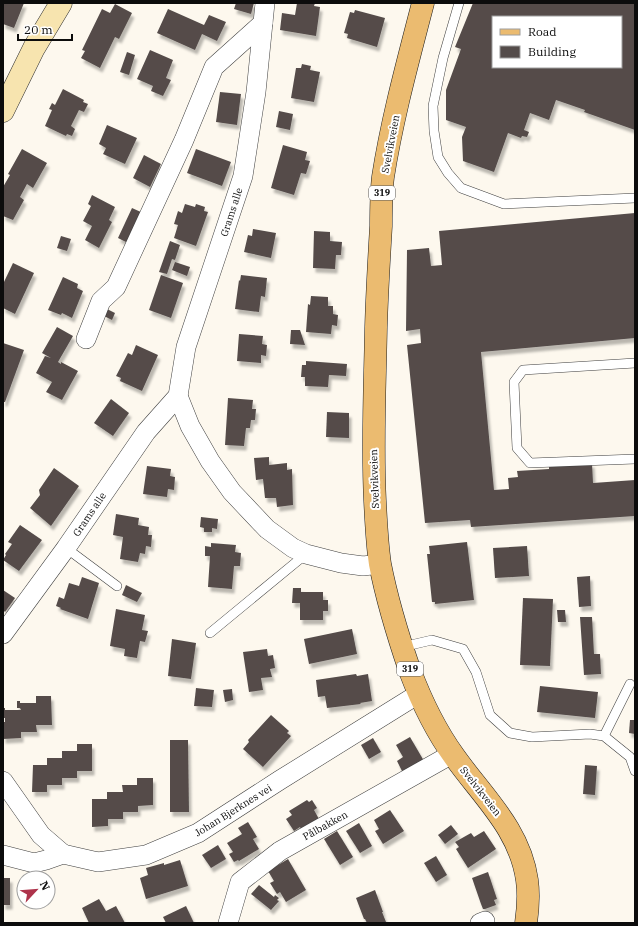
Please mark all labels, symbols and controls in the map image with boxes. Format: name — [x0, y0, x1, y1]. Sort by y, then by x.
scale bar — [18, 16, 72, 42]
legend — [492, 16, 622, 68]
text: 20 m — [24, 22, 53, 37]
text: Road — [528, 24, 557, 39]
text: Building — [528, 44, 576, 59]
street label: Svelvikveien — [378, 113, 403, 174]
street label: Grams alle — [217, 186, 245, 238]
road number: 319 — [369, 186, 395, 200]
street label: Svelvikveien — [367, 449, 382, 509]
street label: Grams alle — [70, 490, 109, 539]
road number: 319 — [397, 662, 423, 676]
street label: Svelvikveien — [457, 764, 504, 819]
street label: Johan Bjerknes vei — [192, 781, 274, 839]
street label: Pålbakken — [300, 807, 351, 843]
north arrow — [16, 870, 56, 910]
text: N — [37, 879, 53, 893]

